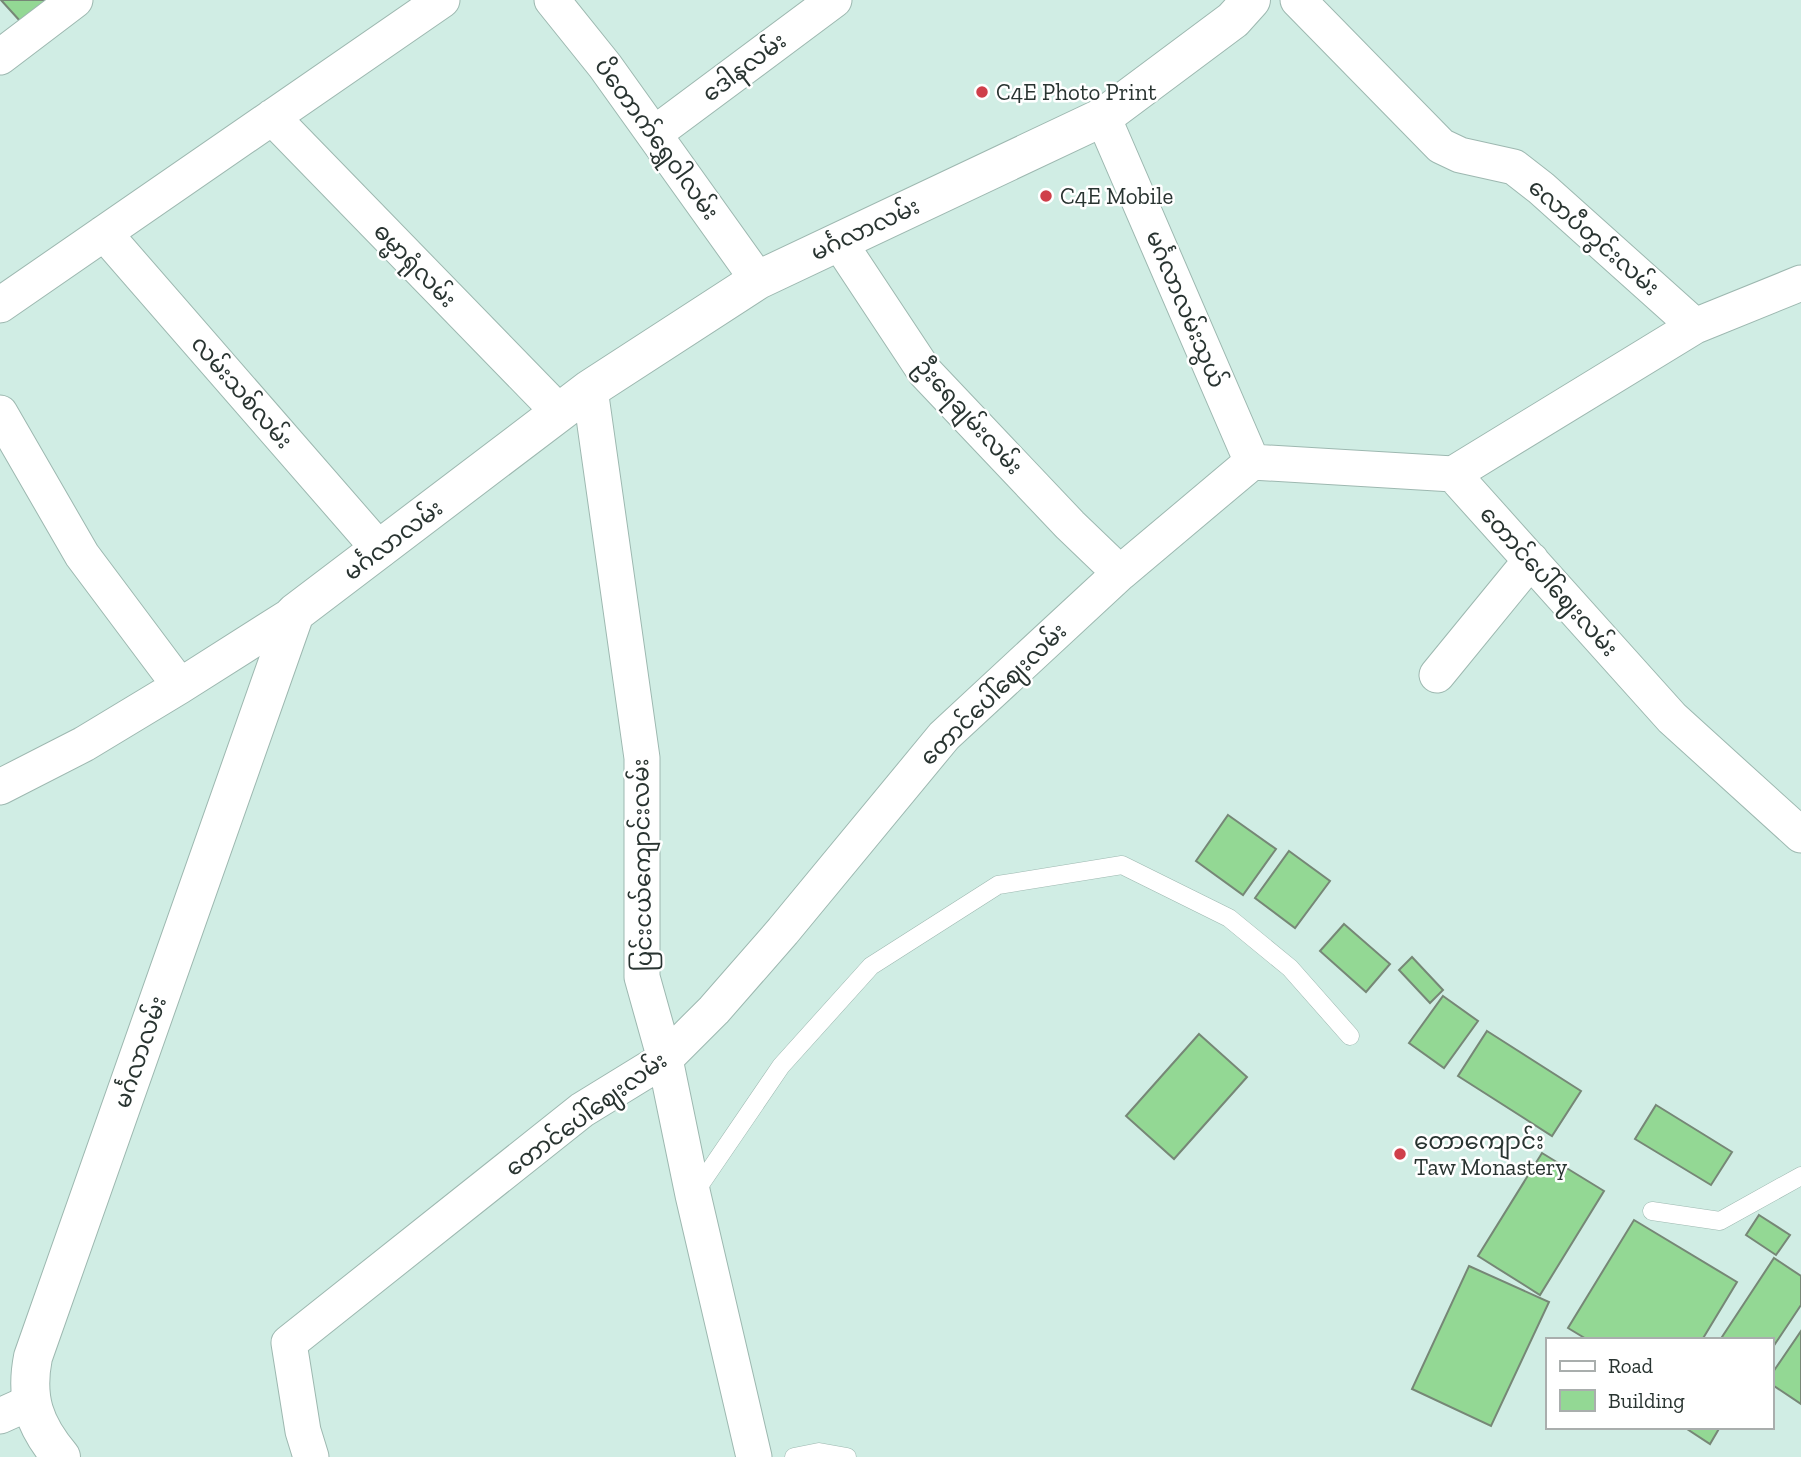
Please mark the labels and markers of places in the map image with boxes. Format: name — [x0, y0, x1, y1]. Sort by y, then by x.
place label: C4E Photo Print — [996, 78, 1157, 106]
marker: C4E Photo Print — [974, 84, 990, 100]
place label: C4E Mobile — [1060, 182, 1173, 210]
marker: C4E Mobile — [1038, 188, 1054, 204]
place label: တောကျောင်း Taw Monastery — [1414, 1125, 1567, 1181]
marker: တောကျောင်း Taw Monastery — [1392, 1146, 1408, 1162]

